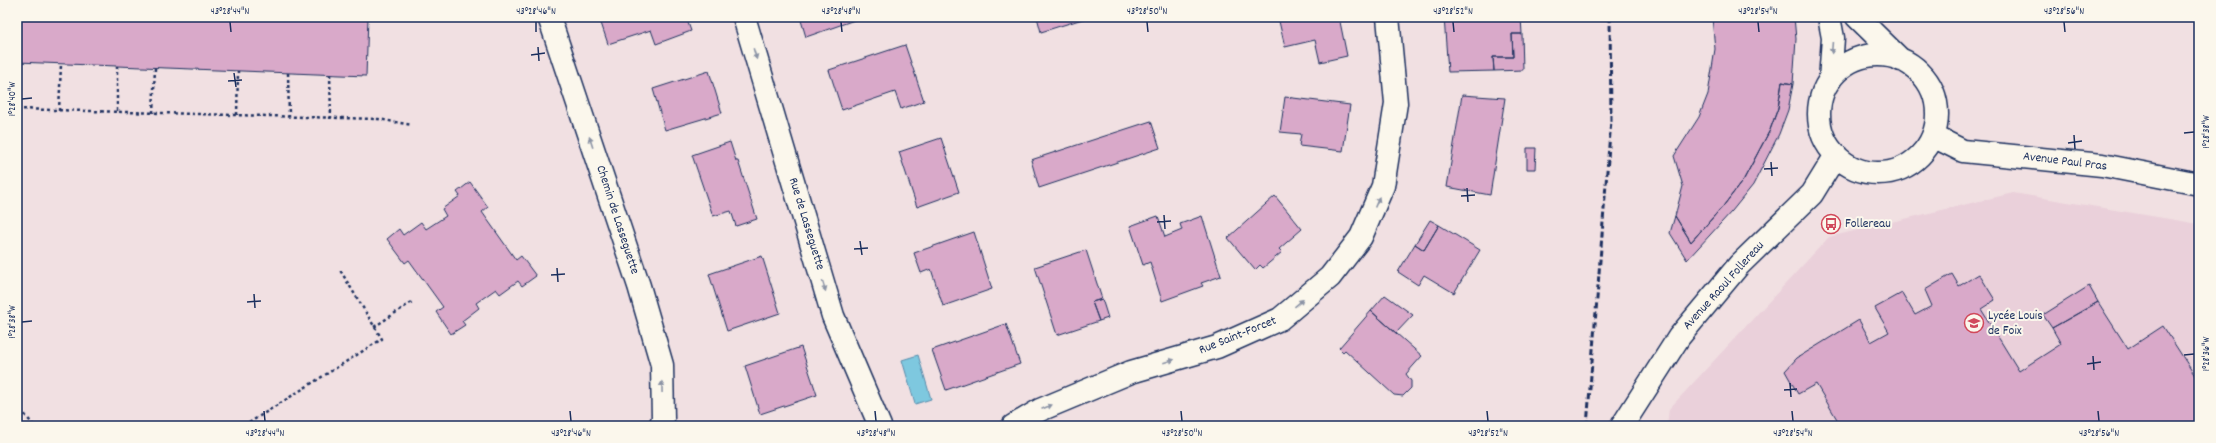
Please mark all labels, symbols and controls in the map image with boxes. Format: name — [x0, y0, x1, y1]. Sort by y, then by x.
text: 43°28'44"N — [211, 5, 250, 19]
text: 43°28'46"N — [516, 5, 556, 19]
text: 43°28'48"N — [822, 5, 860, 19]
text: 43°28'50"N — [1127, 5, 1167, 19]
text: 43°28'52"N — [1433, 5, 1473, 19]
text: 43°28'54"N — [1738, 5, 1778, 19]
text: 43°28'56"N — [2044, 5, 2084, 19]
one-way arrow — [1829, 42, 1836, 54]
one-way arrow — [752, 49, 758, 61]
text: 1°28'40"W — [6, 81, 20, 116]
text: 1°28'38"W — [2200, 115, 2214, 149]
one-way arrow — [588, 136, 594, 148]
street label: Avenue Paul Pras — [2022, 147, 2108, 177]
street label: Chemin de Lasseguette — [590, 163, 644, 277]
street label: Rue de Lasseguette — [783, 175, 829, 273]
one-way arrow — [1374, 195, 1380, 207]
bus stop icon: Follereau — [1820, 213, 1842, 235]
place label: Follereau — [1845, 215, 1891, 234]
street label: Avenue Raoul Follereau — [1679, 237, 1769, 335]
one-way arrow — [821, 281, 827, 293]
one-way arrow — [1294, 299, 1304, 308]
text: 1°28'38"W — [6, 305, 20, 339]
place label: Lycée Louis de Foix — [1988, 307, 2043, 341]
street label: Rue Saint-Forcet — [1196, 312, 1280, 360]
school or university icon: Lycée Louis de Foix — [1963, 312, 1985, 334]
text: 1°28'36"W — [2200, 337, 2214, 371]
one-way arrow — [1163, 358, 1175, 364]
one-way arrow — [659, 380, 665, 393]
one-way arrow — [1042, 404, 1054, 410]
text: 43°28'44"N — [246, 427, 285, 441]
text: 43°28'46"N — [551, 427, 591, 441]
text: 43°28'48"N — [857, 427, 895, 441]
text: 43°28'50"N — [1162, 427, 1202, 441]
text: 43°28'52"N — [1468, 427, 1508, 441]
text: 43°28'54"N — [1773, 427, 1813, 441]
text: 43°28'56"N — [2079, 427, 2119, 441]

